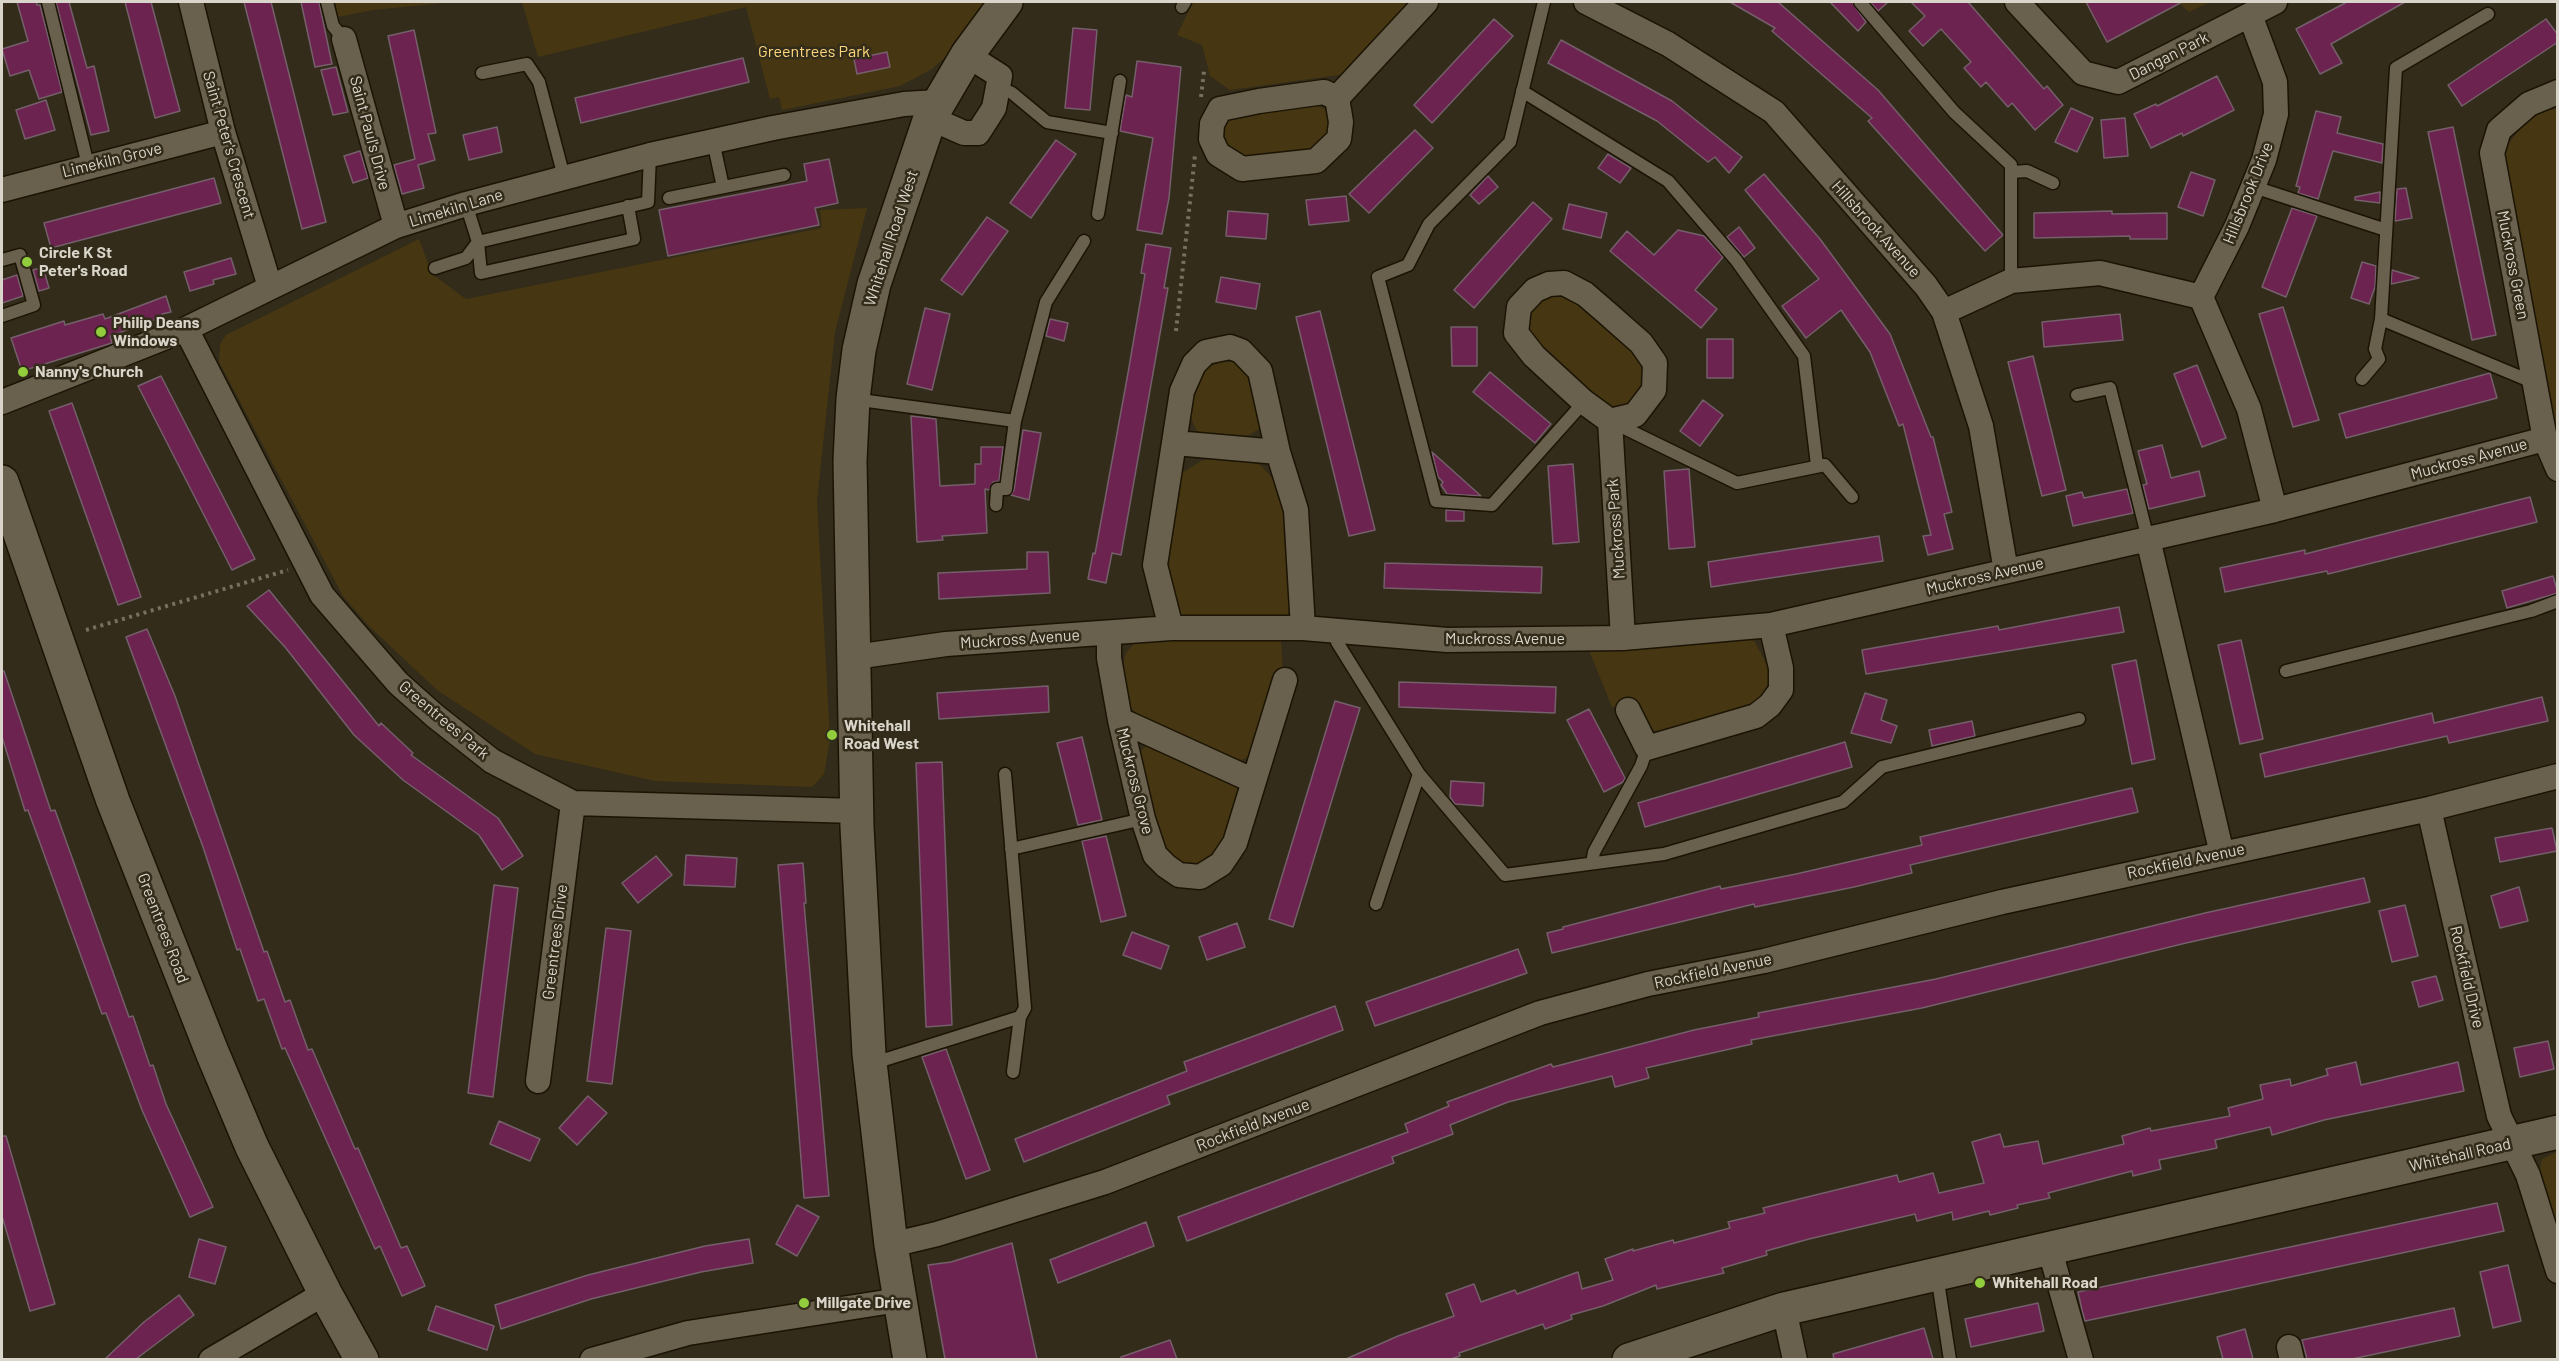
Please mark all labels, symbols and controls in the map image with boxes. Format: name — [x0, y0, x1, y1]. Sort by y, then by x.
street label: Dangan Park — [2126, 28, 2212, 84]
park label: Greentrees Park — [758, 42, 870, 62]
street label: Saint Peter's Crescent — [199, 69, 259, 221]
street label: Saint Paul's Drive — [346, 74, 394, 192]
street label: Limekiln Grove — [60, 138, 164, 182]
street label: Hillsbrook Drive — [2219, 139, 2277, 247]
street label: Whitehall Road West — [860, 168, 922, 308]
street label: Hillsbrook Avenue — [1828, 177, 1924, 281]
street label: Limekiln Lane — [407, 185, 505, 231]
street label: Muckross Green — [2493, 209, 2533, 321]
place label: Circle K St Peter's Road — [39, 243, 127, 281]
marker: Circle K St Peter's Road — [20, 255, 34, 269]
place label: Philip Deans Windows — [113, 313, 199, 351]
marker: Philip Deans Windows — [94, 325, 108, 339]
place label: Nanny's Church — [35, 362, 143, 382]
marker: Nanny's Church — [16, 365, 30, 379]
street label: Muckross Avenue — [2409, 434, 2529, 484]
street label: Muckross Park — [1603, 478, 1629, 580]
street label: Muckross Avenue — [1924, 553, 2046, 599]
street label: Muckross Avenue — [959, 625, 1081, 653]
street label: Muckross Avenue — [1445, 629, 1565, 649]
street label: Greentrees Park — [395, 677, 493, 763]
place label: Whitehall Road West — [844, 716, 919, 754]
street label: Muckross Grove — [1113, 726, 1157, 836]
marker: Whitehall Road West — [825, 728, 839, 742]
street label: Rockfield Avenue — [2126, 839, 2246, 883]
street label: Greentrees Road — [133, 870, 193, 986]
street label: Greentrees Drive — [538, 883, 572, 1001]
street label: Rockfield Drive — [2446, 924, 2488, 1030]
street label: Rockfield Avenue — [1653, 949, 1773, 993]
street label: Rockfield Avenue — [1194, 1095, 1312, 1155]
street label: Whitehall Road — [2407, 1134, 2513, 1176]
place label: Whitehall Road — [1992, 1273, 2098, 1293]
marker: Whitehall Road — [1973, 1276, 1987, 1290]
place label: Millgate Drive — [816, 1293, 911, 1313]
marker: Millgate Drive — [797, 1296, 811, 1310]

